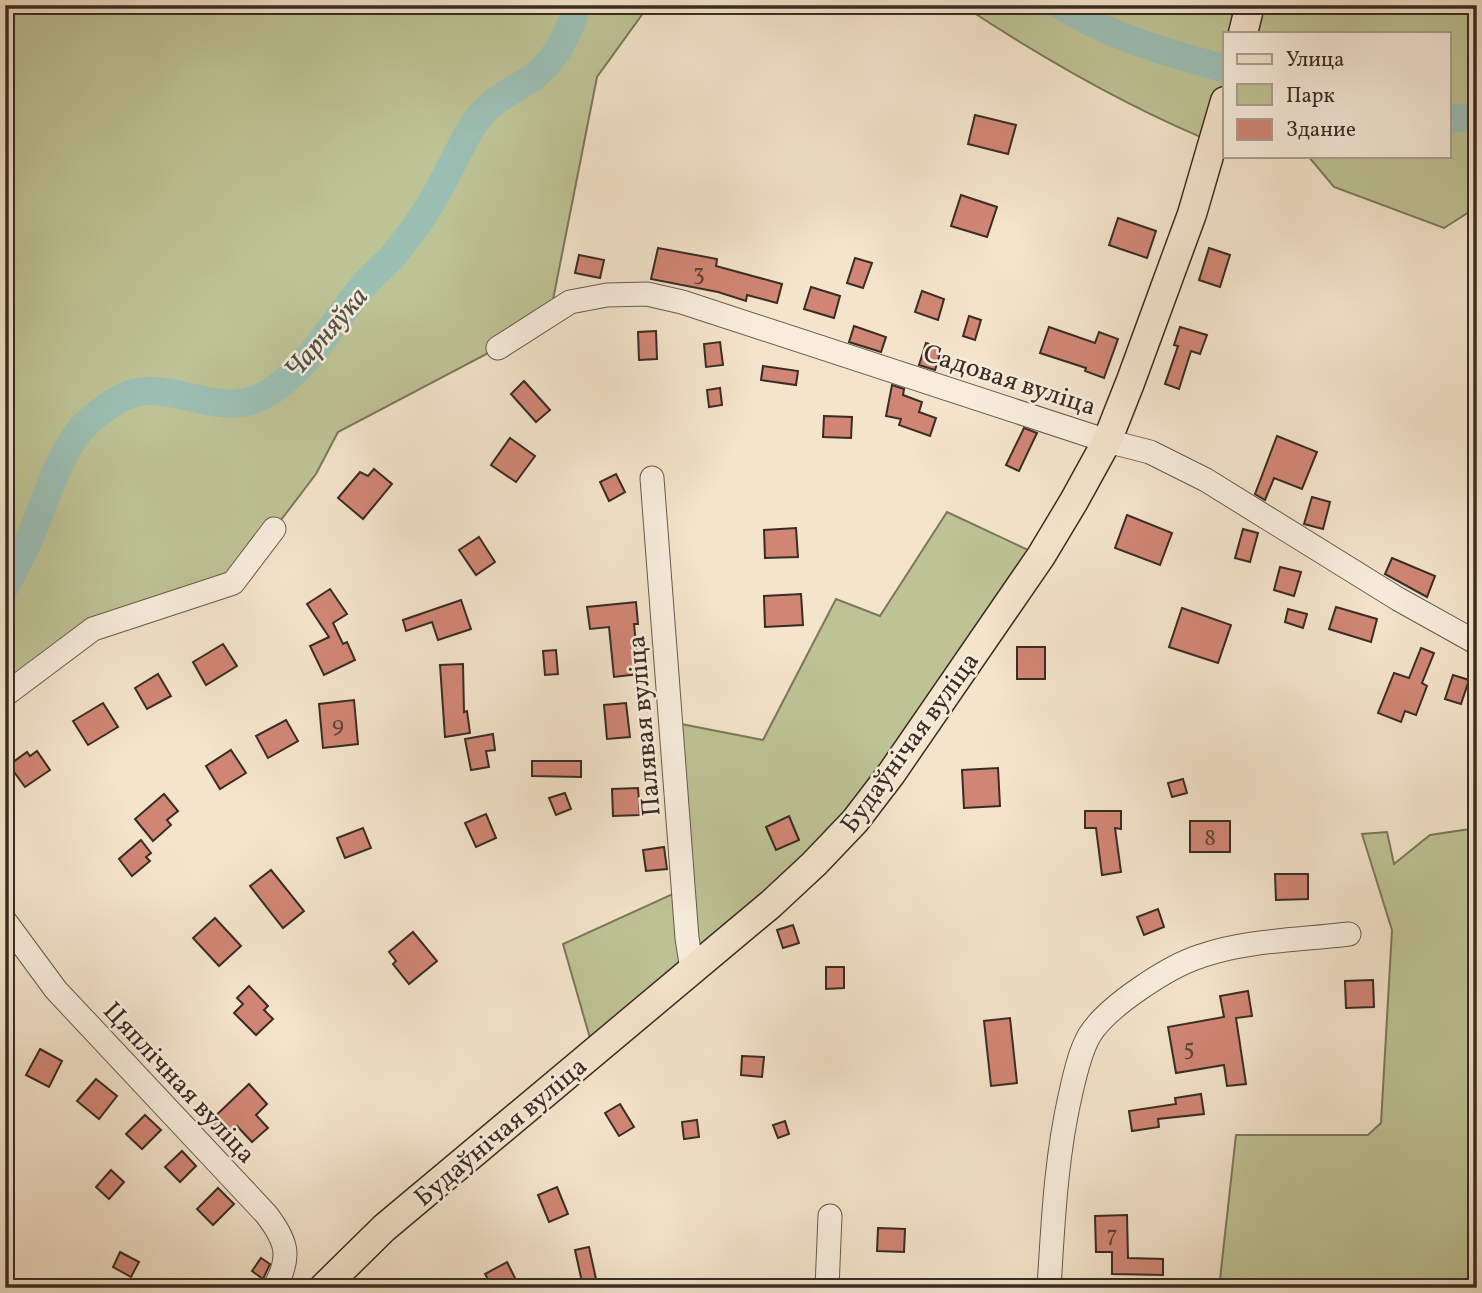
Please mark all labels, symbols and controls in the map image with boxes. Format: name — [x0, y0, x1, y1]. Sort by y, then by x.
legend — [1223, 32, 1450, 158]
text: Улица — [1286, 46, 1344, 75]
text: Парк — [1286, 82, 1335, 111]
text: Здание — [1286, 116, 1356, 145]
house number: 3 — [693, 258, 705, 290]
water label: Чарняўка — [276, 279, 378, 388]
street label: Садовая вуліца — [918, 336, 1100, 426]
street label: Палявая вуліца — [619, 634, 671, 818]
street label: Будаўнічая вуліца — [833, 645, 989, 841]
house number: 9 — [332, 710, 344, 742]
house number: 8 — [1204, 823, 1216, 855]
street label: Цяплічная вуліца — [94, 994, 263, 1172]
house number: 5 — [1183, 1033, 1195, 1065]
street label: Будаўнічая вуліца — [407, 1049, 596, 1216]
house number: 7 — [1106, 1220, 1118, 1252]

